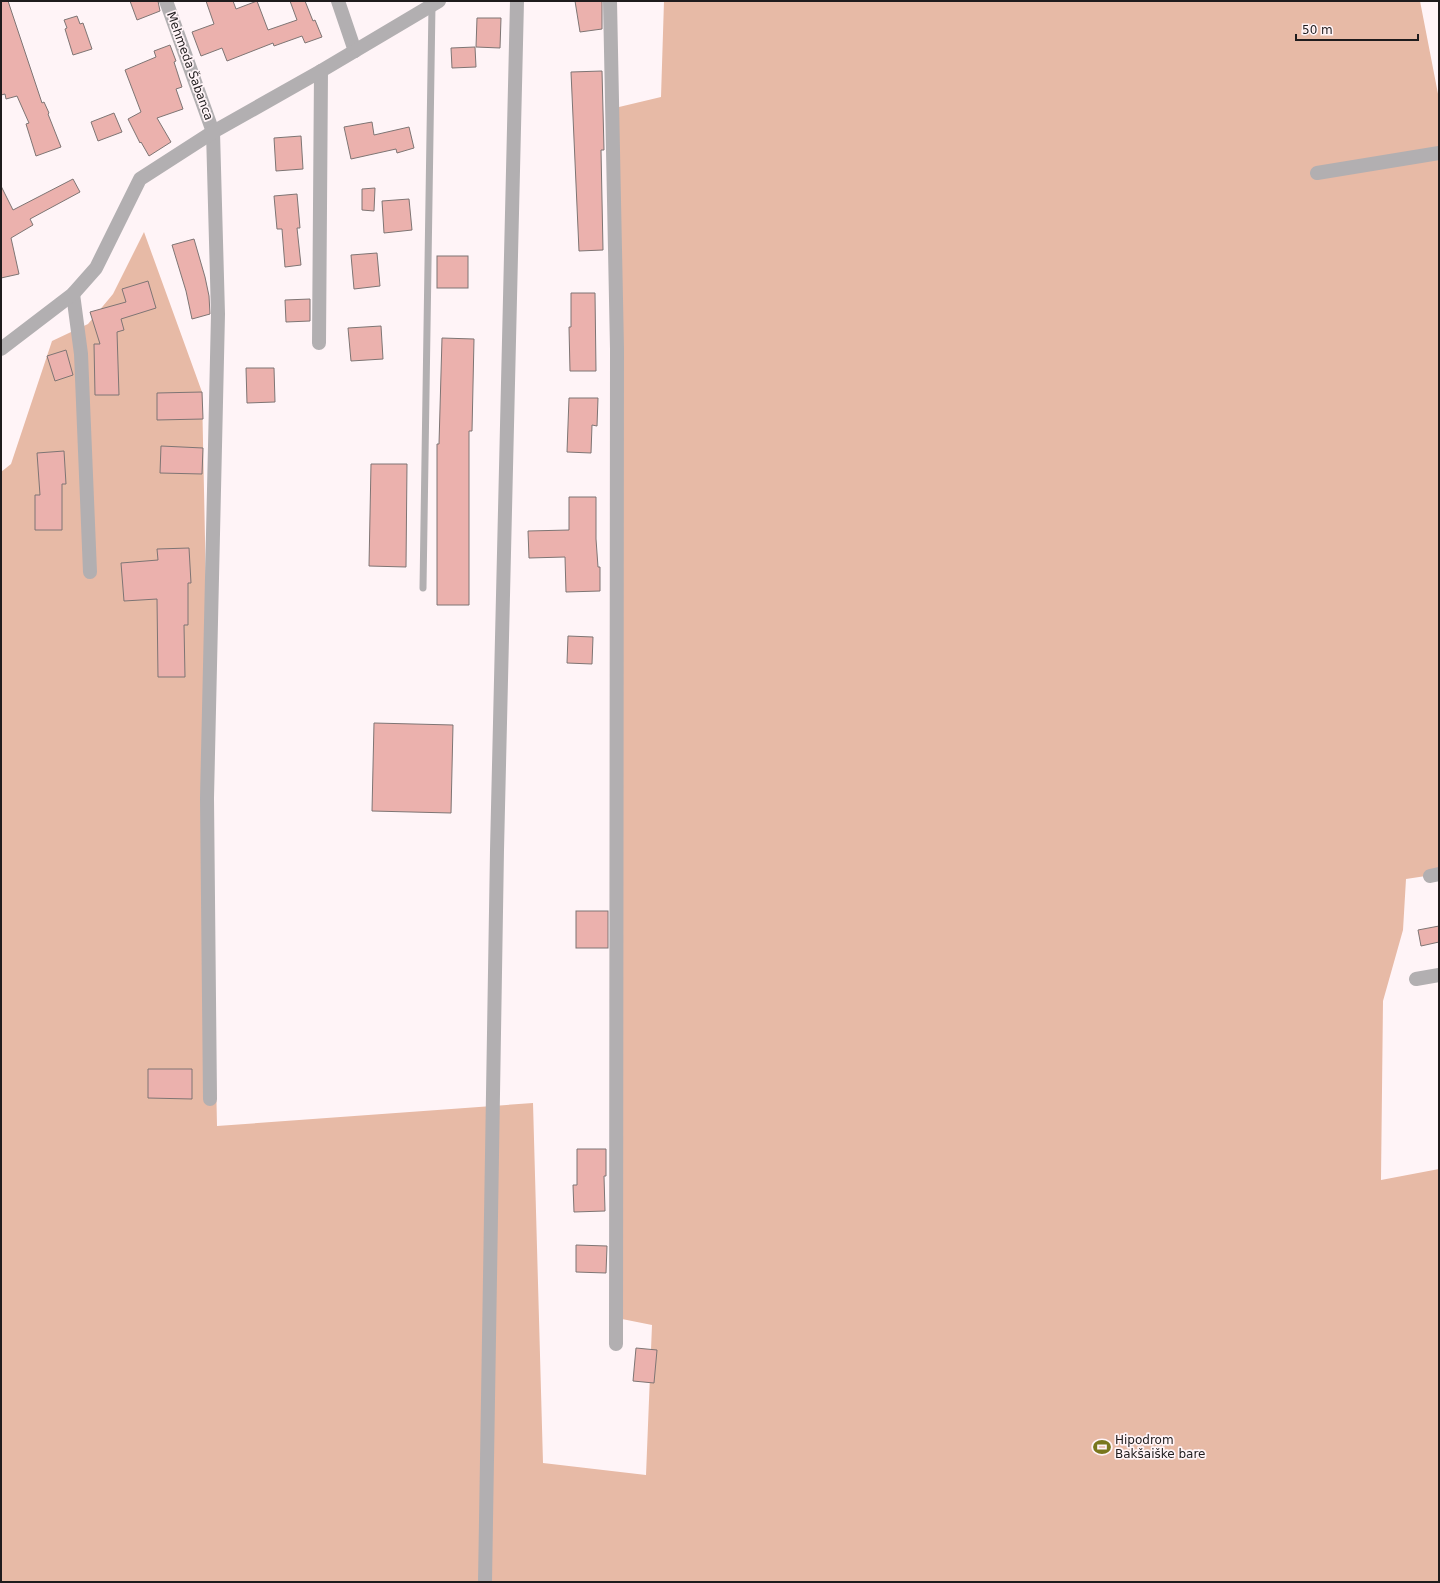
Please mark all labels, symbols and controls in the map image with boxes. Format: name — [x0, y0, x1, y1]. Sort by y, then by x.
street label: Mehmeda Šabanca — [164, 9, 217, 122]
scale bar — [1296, 16, 1418, 42]
text: 50 m — [1302, 23, 1333, 37]
place label: Hipodrom Bakšaiške bare — [1115, 1433, 1205, 1461]
sports icon: Hipodrom Bakšaiške bare — [1092, 1437, 1112, 1457]

